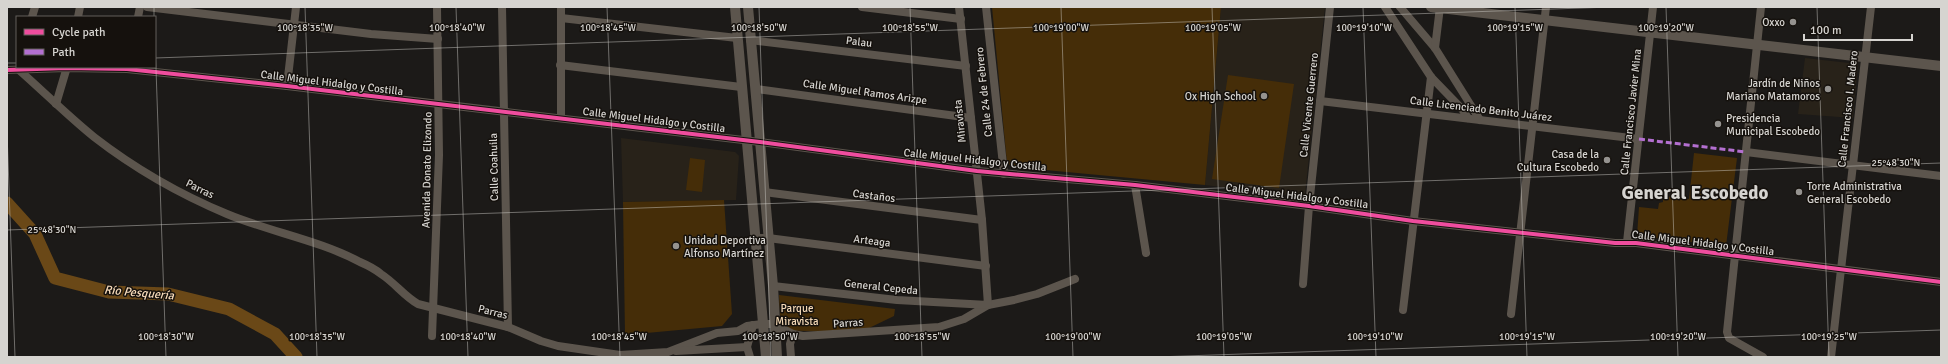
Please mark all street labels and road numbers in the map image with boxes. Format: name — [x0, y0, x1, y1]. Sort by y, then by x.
street label: Palau — [845, 34, 873, 50]
street label: Calle 24 de Febrero — [973, 46, 995, 137]
street label: Calle Francisco Javier Mina — [1618, 48, 1644, 176]
street label: Calle Francisco I. Madero — [1835, 50, 1861, 168]
street label: Calle Vicente Guerrero — [1297, 52, 1321, 158]
street label: Calle Miguel Hidalgo y Costilla — [260, 68, 404, 98]
street label: Calle Miguel Ramos Arizpe — [802, 77, 928, 107]
street label: Calle Licenciado Benito Juárez — [1409, 94, 1553, 124]
street label: Miravista — [951, 98, 969, 143]
street label: Calle Miguel Hidalgo y Costilla — [582, 105, 726, 135]
street label: Avenida Donato Elizondo — [419, 111, 435, 228]
street label: Calle Coahuila — [487, 133, 501, 201]
street label: Calle Miguel Hidalgo y Costilla — [903, 146, 1047, 174]
street label: Parras — [184, 177, 216, 201]
street label: Calle Miguel Hidalgo y Costilla — [1225, 181, 1369, 211]
street label: Castaños — [852, 187, 896, 205]
street label: Calle Miguel Hidalgo y Costilla — [1631, 228, 1775, 258]
street label: Arteaga — [853, 232, 892, 250]
street label: General Cepeda — [843, 277, 919, 297]
street label: Parras — [477, 302, 509, 322]
street label: Parras — [833, 315, 864, 331]

